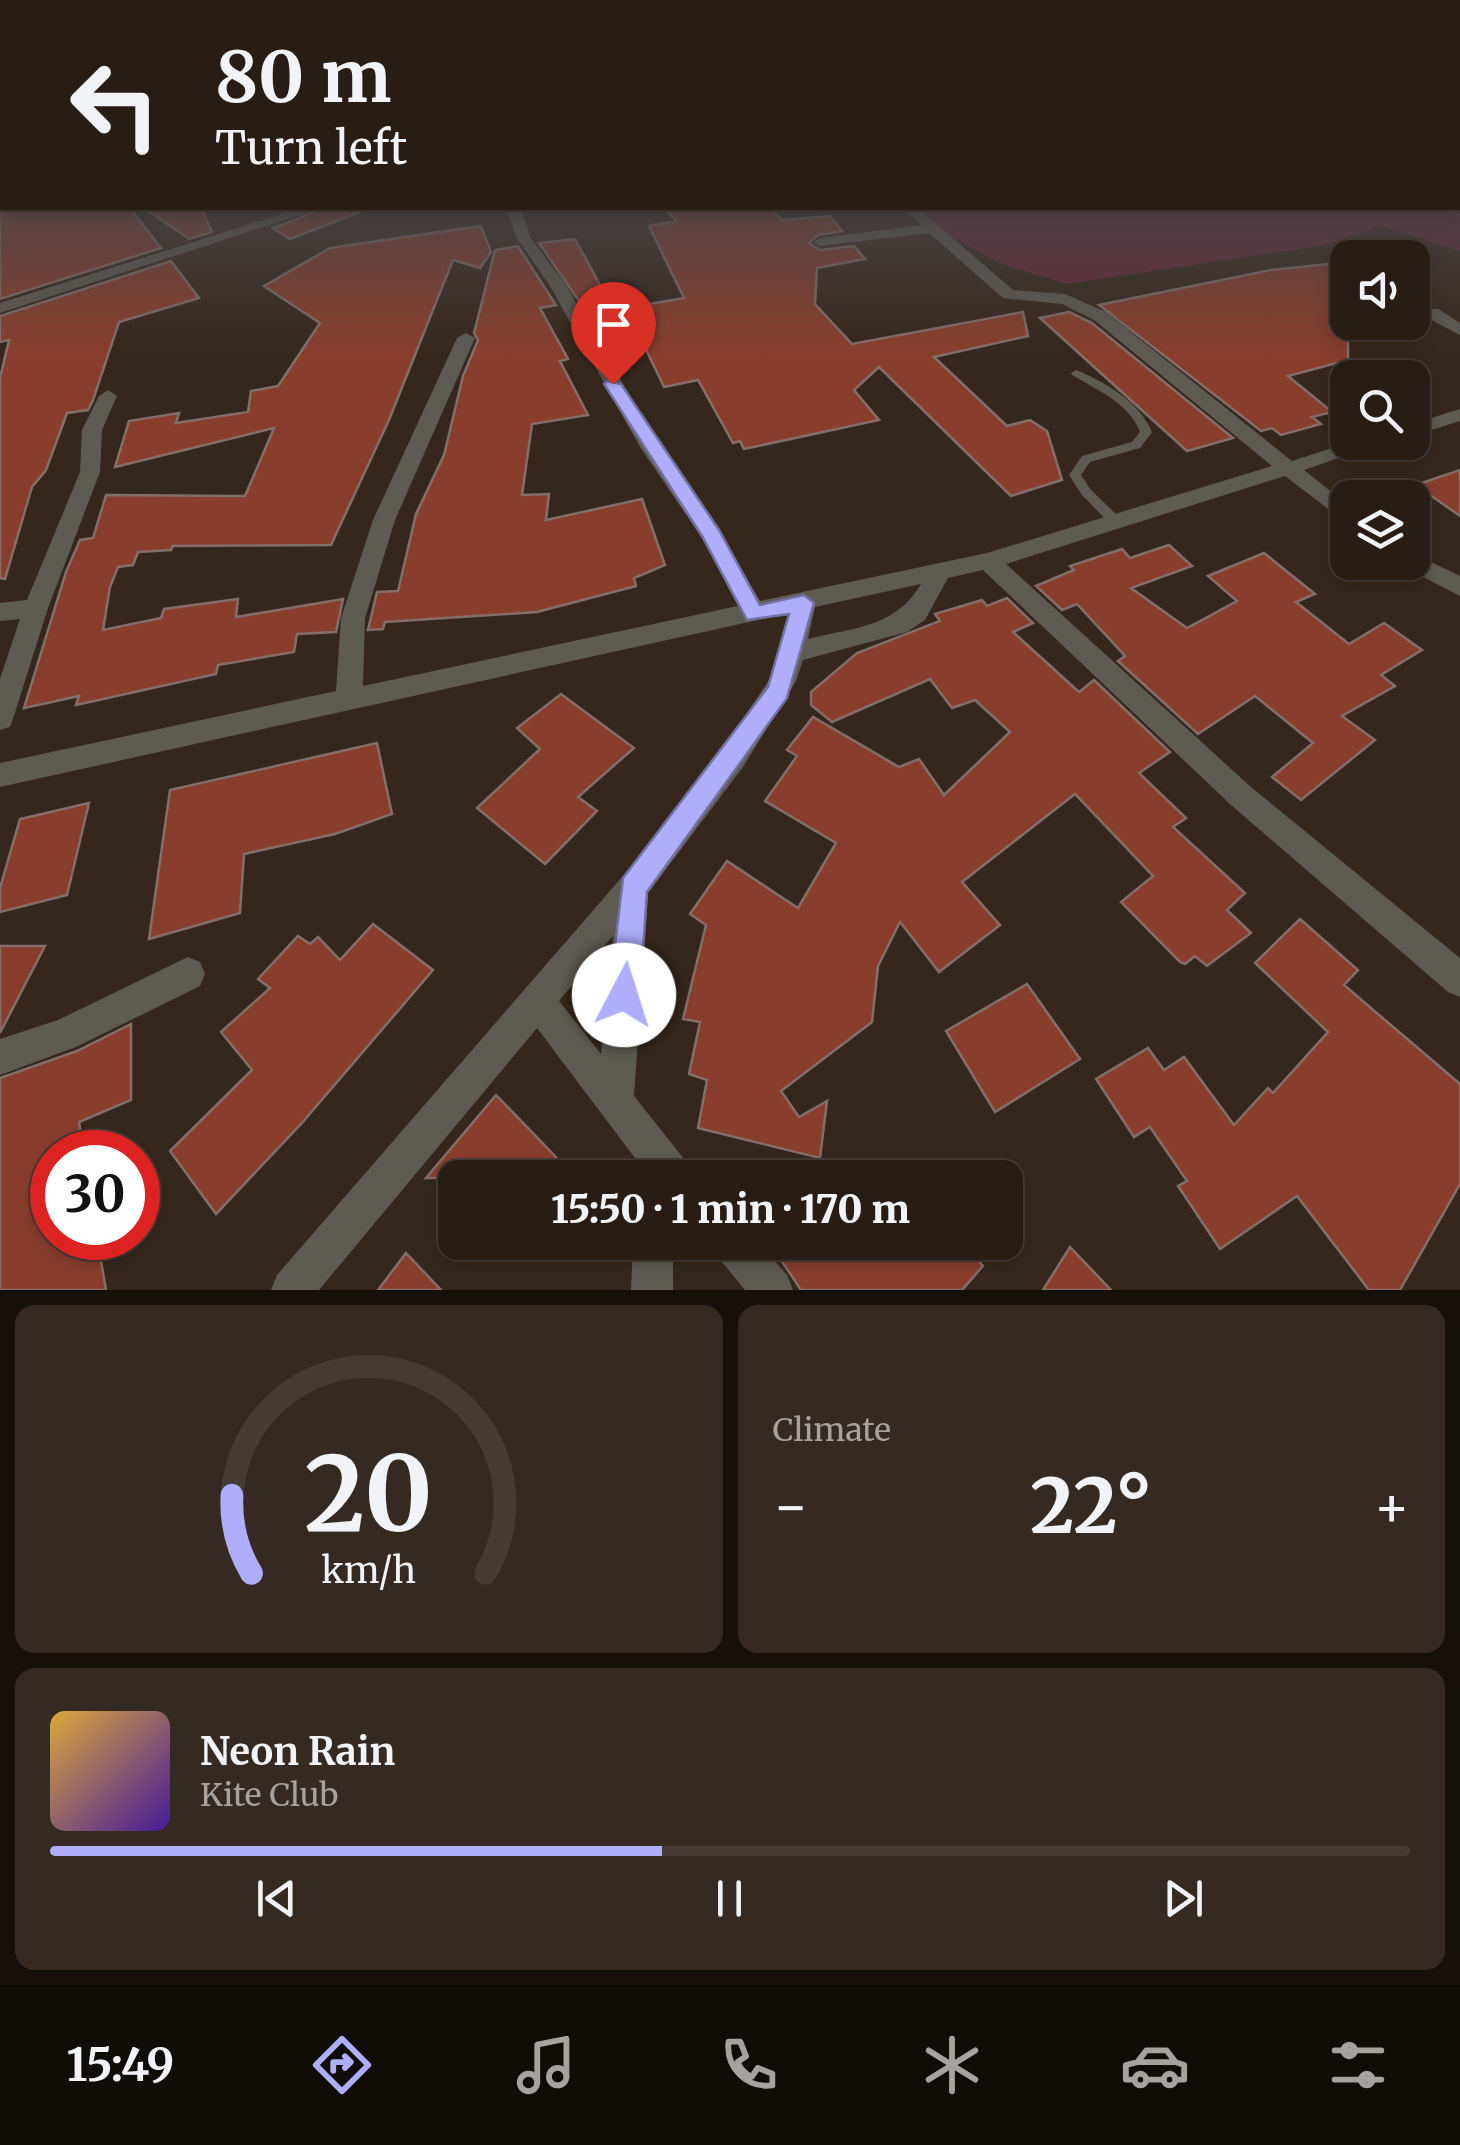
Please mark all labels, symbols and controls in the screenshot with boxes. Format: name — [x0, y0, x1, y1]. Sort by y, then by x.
text: 80 m — [215, 33, 391, 121]
icon: left — [50, 40, 180, 170]
text: Turn left — [215, 120, 407, 176]
map controls — [1330, 240, 1430, 580]
button: sound — [1330, 240, 1430, 340]
pin — [571, 282, 656, 385]
icon: arrive — [586, 297, 641, 352]
button: search — [1330, 360, 1430, 460]
button: layers — [1330, 480, 1430, 580]
position arrow — [572, 943, 676, 1047]
speed limit sign: 30 — [30, 1130, 160, 1260]
text: 15:50 · 1 min · 170 m — [551, 1186, 910, 1233]
text: Climate — [773, 1410, 891, 1450]
text: 20 — [304, 1429, 433, 1559]
text: 22° — [1030, 1459, 1152, 1553]
text: − — [773, 1472, 809, 1541]
text: + — [1373, 1472, 1410, 1541]
text: km/h — [321, 1548, 416, 1593]
text: Neon Rain — [200, 1728, 395, 1775]
text: Kite Club — [200, 1775, 338, 1815]
icon: previous — [249, 1871, 304, 1926]
icon: pause — [702, 1871, 757, 1926]
icon: next — [1156, 1871, 1211, 1926]
icon: directions — [307, 2030, 377, 2100]
icon: music — [511, 2030, 581, 2100]
icon: phone — [714, 2030, 784, 2100]
icon: climate — [917, 2030, 987, 2100]
icon: car — [1120, 2030, 1190, 2100]
icon: filters — [1323, 2030, 1393, 2100]
text: 15:49 — [67, 2037, 174, 2093]

